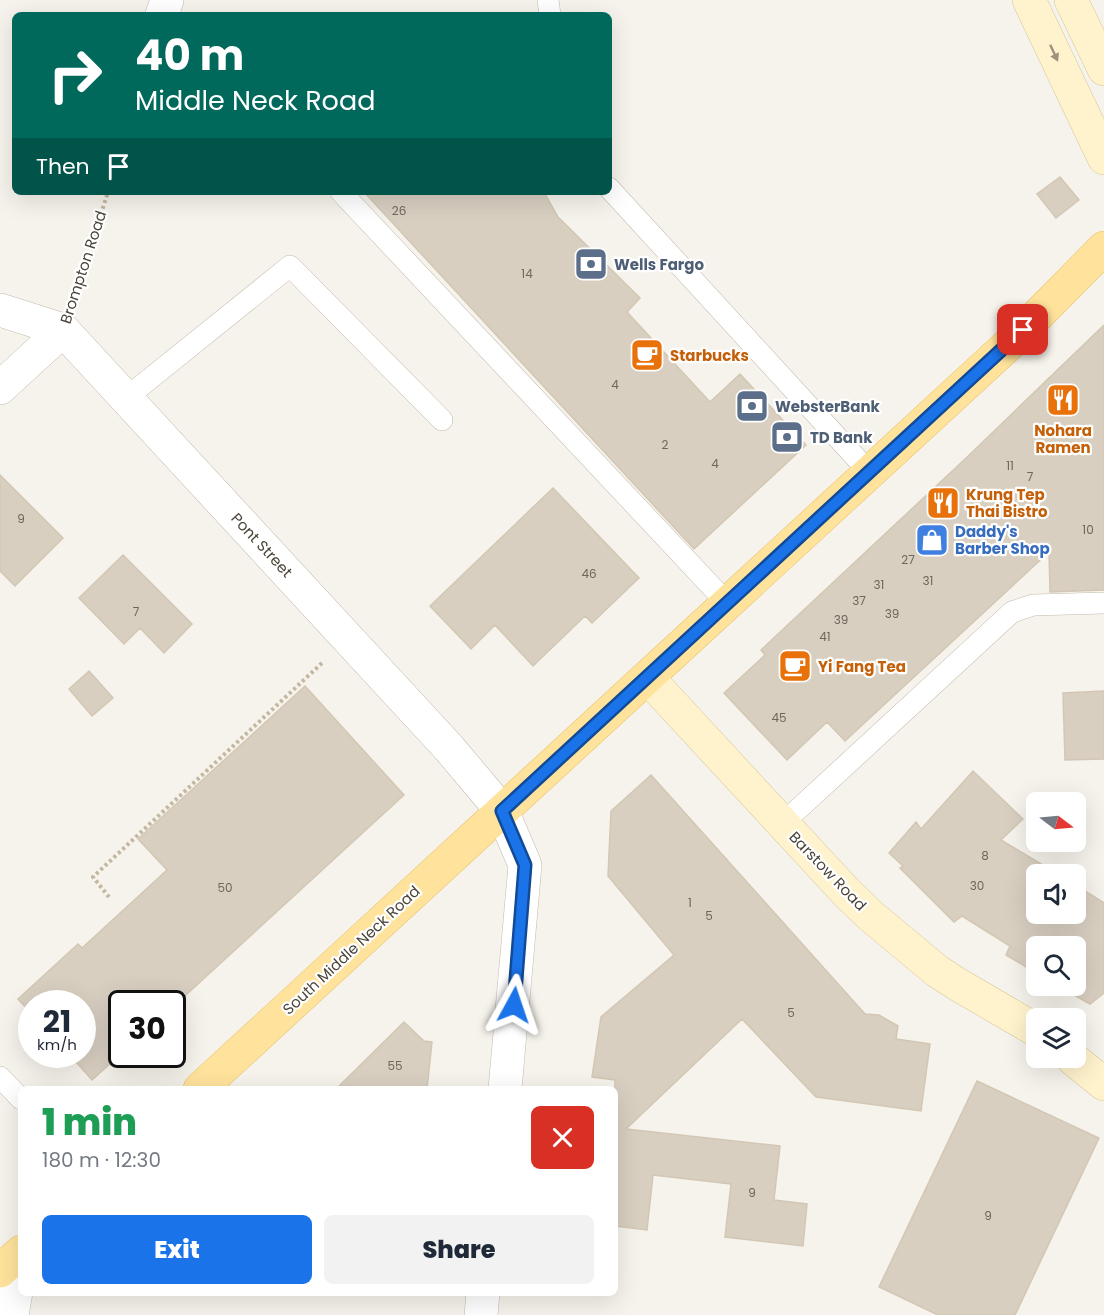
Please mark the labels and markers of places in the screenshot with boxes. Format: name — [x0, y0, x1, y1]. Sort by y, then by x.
bank icon: Wells Fargo — [573, 246, 609, 282]
place label: Wells Fargo — [614, 254, 704, 275]
pin — [997, 304, 1048, 355]
cafe icon: Starbucks — [629, 337, 665, 373]
place label: Starbucks — [670, 345, 749, 366]
restaurant icon: Nohara Ramen — [1045, 382, 1081, 418]
bank icon: WebsterBank — [734, 388, 770, 424]
place label: WebsterBank — [775, 396, 881, 417]
bank icon: TD Bank — [769, 419, 805, 455]
place label: Nohara Ramen — [1034, 420, 1092, 458]
place label: TD Bank — [810, 427, 873, 448]
place label: Krung Tep Thai Bistro — [966, 484, 1048, 522]
restaurant icon: Krung Tep Thai Bistro — [925, 485, 961, 521]
place label: Daddy's Barber Shop — [955, 521, 1050, 559]
shop icon: Daddy's Barber Shop — [914, 522, 950, 558]
cafe icon: Yi Fang Tea — [777, 648, 813, 684]
place label: Yi Fang Tea — [818, 656, 906, 677]

